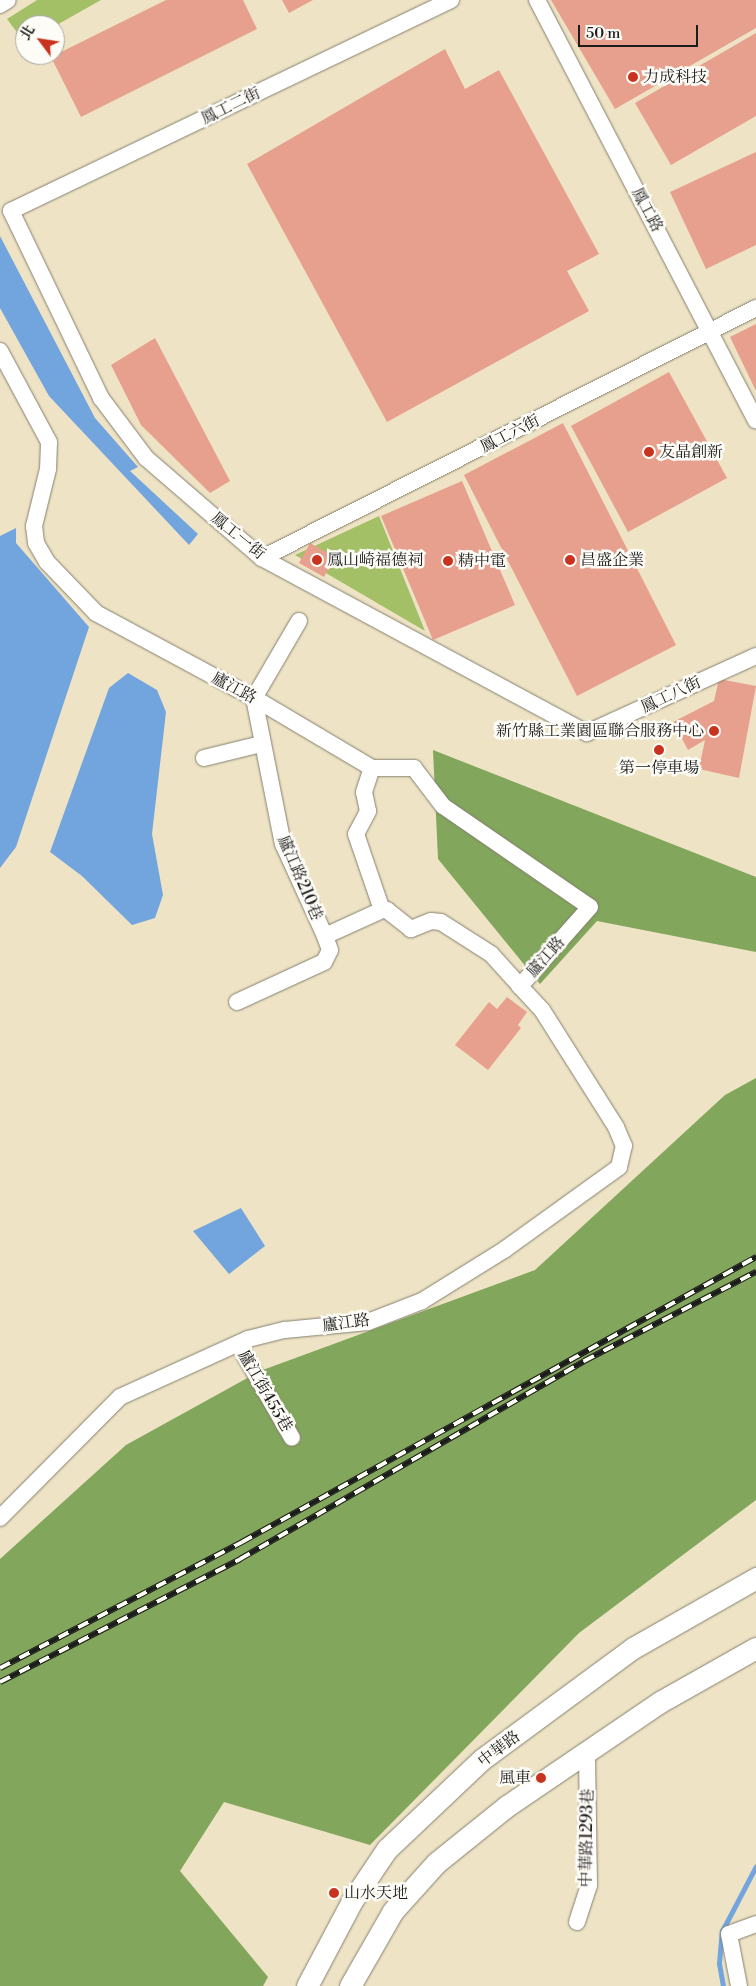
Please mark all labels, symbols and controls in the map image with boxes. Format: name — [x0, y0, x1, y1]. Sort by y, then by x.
north arrow — [15, 15, 65, 65]
scale bar — [581, 15, 701, 47]
text: 北 — [17, 22, 39, 43]
text: 50 m — [586, 24, 620, 43]
place label: 力成科技 — [643, 67, 707, 87]
marker: 力成科技 — [627, 71, 639, 83]
street label: 鳳工二街 — [198, 83, 264, 129]
street label: 鳳工路 — [627, 184, 667, 236]
street label: 鳳工六街 — [477, 411, 543, 457]
place label: 友晶創新 — [659, 442, 723, 462]
marker: 友晶創新 — [643, 446, 655, 458]
street label: 鳳工一街 — [207, 508, 269, 564]
place label: 鳳山崎福德祠 — [327, 550, 423, 570]
place label: 昌盛企業 — [580, 550, 644, 570]
place label: 精中電 — [458, 551, 506, 571]
marker: 鳳山崎福德祠 — [311, 554, 323, 566]
marker: 昌盛企業 — [564, 554, 576, 566]
marker: 精中電 — [442, 555, 454, 567]
street label: 廬江路 — [208, 668, 260, 708]
street label: 鳳工八街 — [638, 673, 704, 717]
place label: 新竹縣工業園區聯合服務中心 — [496, 721, 704, 741]
marker: 新竹縣工業園區聯合服務中心 — [708, 725, 720, 737]
marker: 第一停車場 — [653, 744, 665, 756]
place label: 第一停車場 — [619, 758, 699, 778]
street label: 廬江路210巷 — [274, 833, 326, 923]
street label: 廬江路 — [523, 933, 569, 981]
street label: 廬江路 — [321, 1310, 371, 1336]
street label: 廬江街455巷 — [234, 1347, 296, 1435]
street label: 中華路 — [474, 1727, 524, 1771]
place label: 風車 — [499, 1768, 531, 1788]
marker: 風車 — [535, 1772, 547, 1784]
street label: 中華路1293巷 — [577, 1788, 597, 1888]
place label: 山水天地 — [344, 1883, 408, 1903]
marker: 山水天地 — [328, 1887, 340, 1899]

